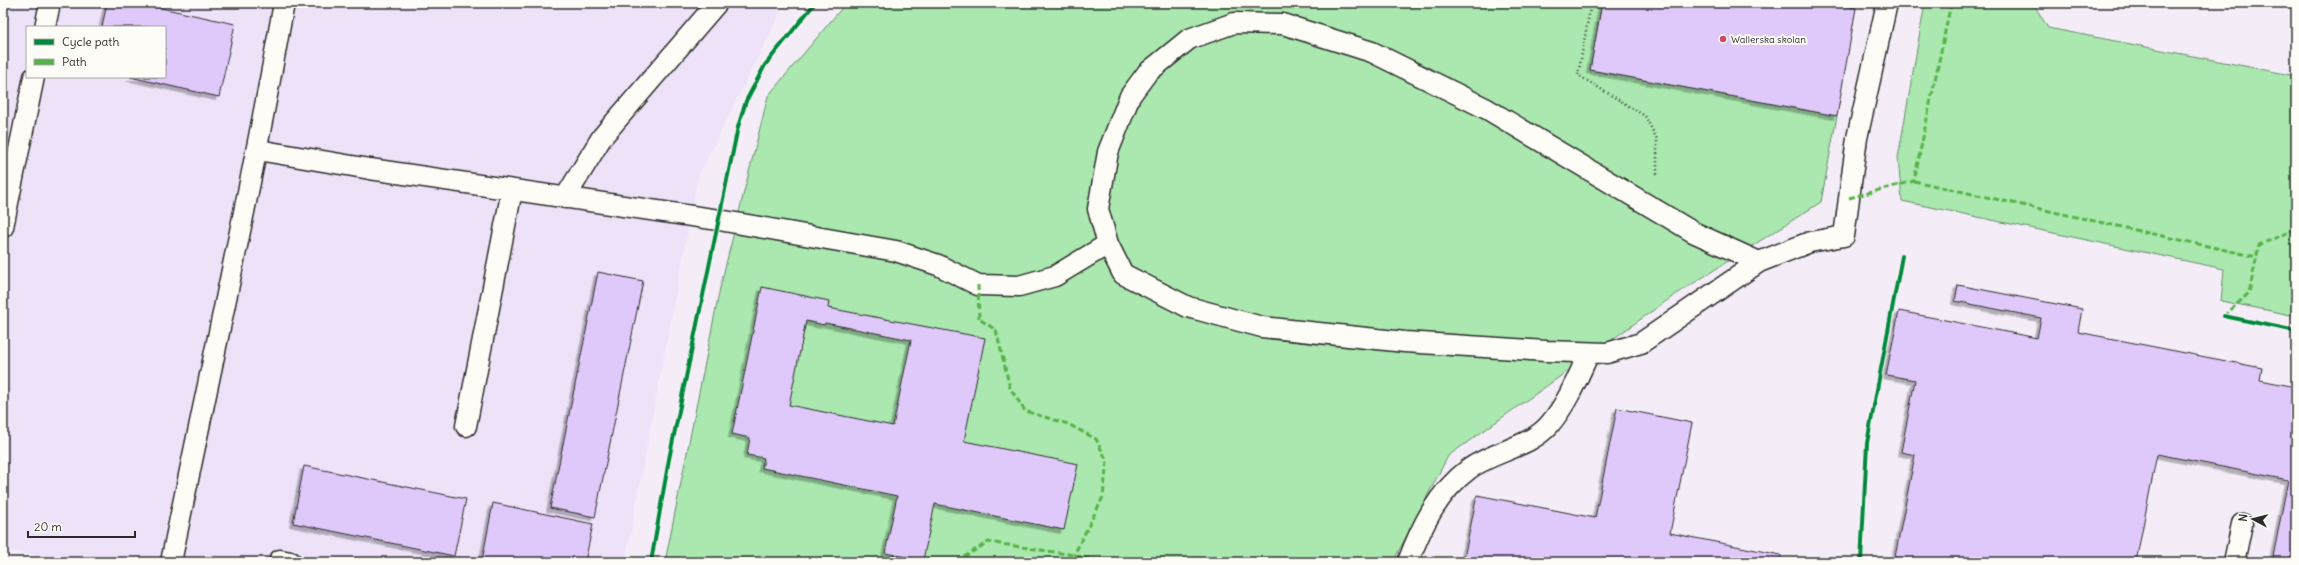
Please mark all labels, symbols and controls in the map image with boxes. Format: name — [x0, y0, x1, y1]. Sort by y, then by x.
legend — [26, 26, 166, 78]
place label: Wallerska skolan — [1731, 33, 1806, 46]
text: Cycle path — [62, 34, 119, 49]
marker: Wallerska skolan — [1718, 34, 1728, 44]
text: Path — [62, 54, 87, 69]
north arrow — [2233, 499, 2273, 539]
scale bar — [28, 513, 135, 539]
text: N — [2236, 513, 2250, 522]
text: 20 m — [34, 519, 62, 534]

